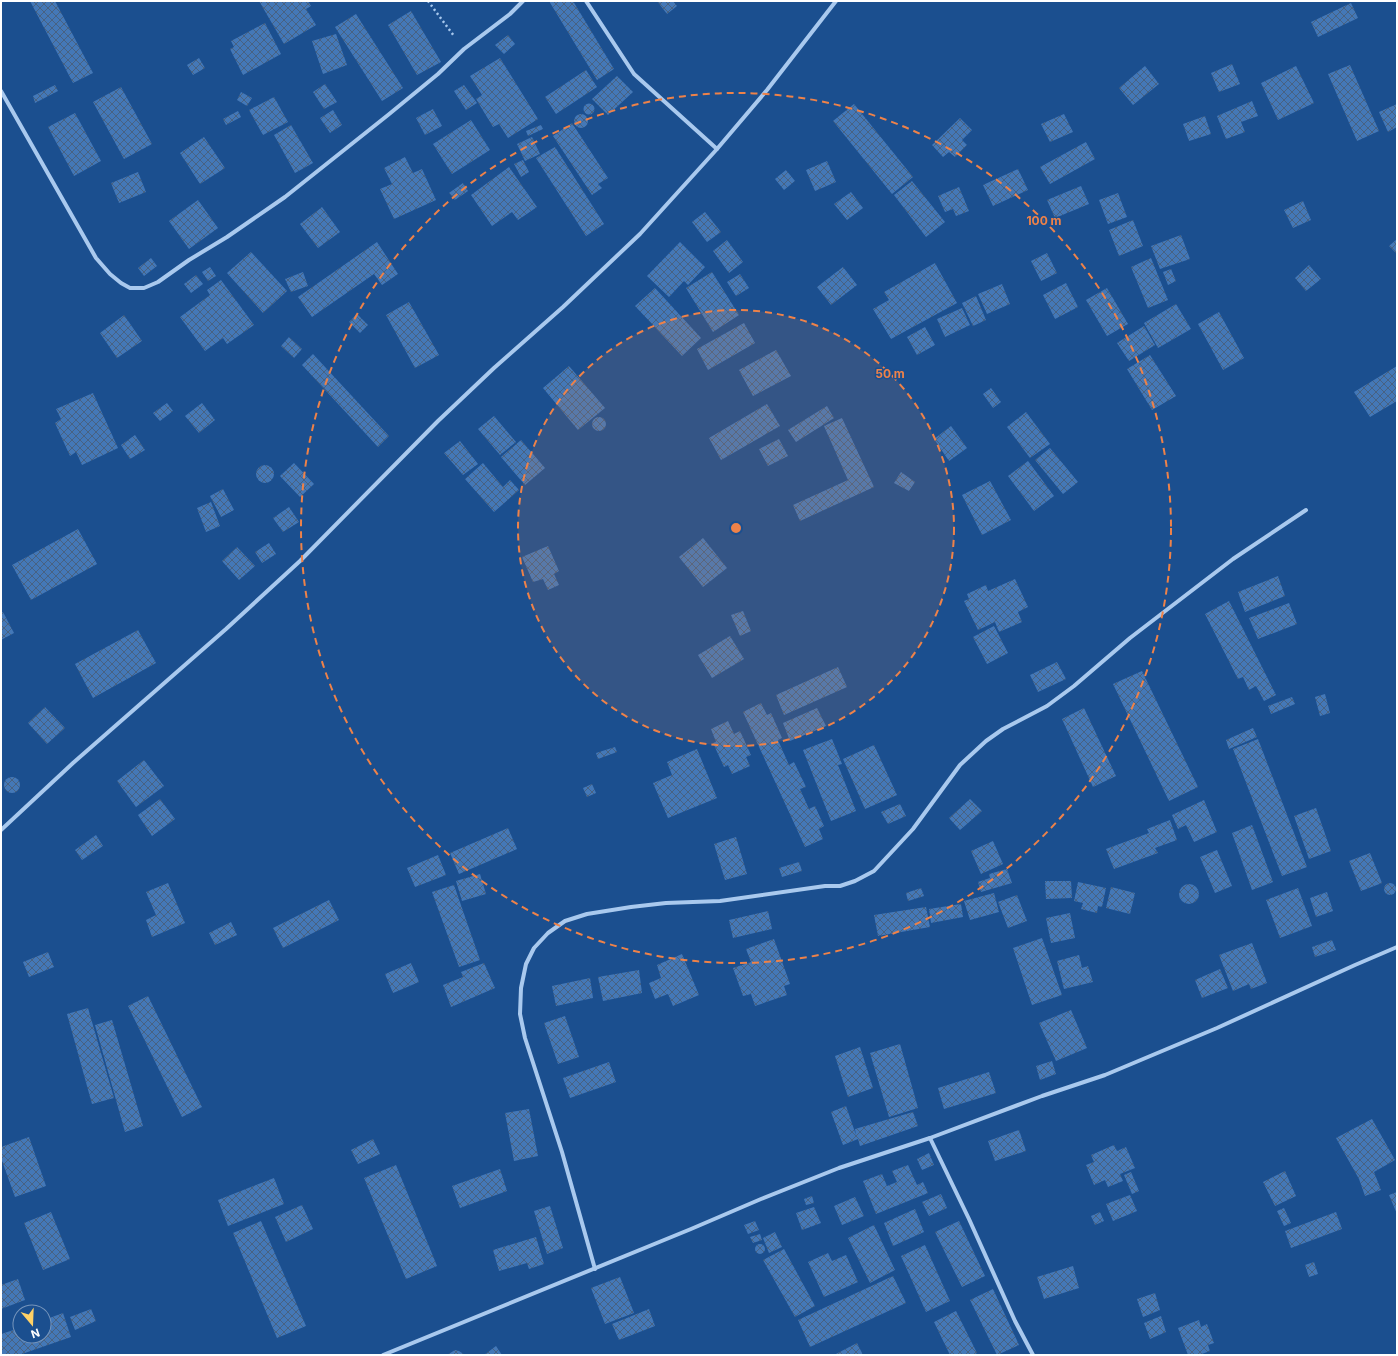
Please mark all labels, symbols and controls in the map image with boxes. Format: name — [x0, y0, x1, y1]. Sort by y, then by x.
text: 100 m — [1026, 213, 1062, 228]
text: 50 m — [875, 366, 905, 381]
centre of rings — [729, 521, 743, 535]
north arrow — [12, 1304, 52, 1344]
text: N — [29, 1325, 42, 1341]

